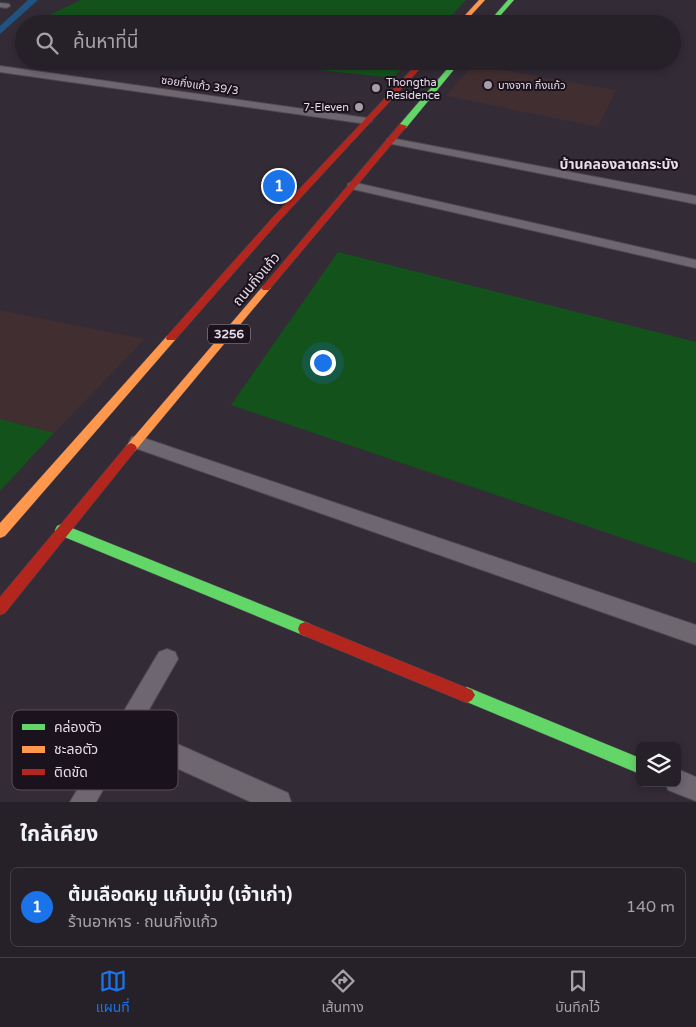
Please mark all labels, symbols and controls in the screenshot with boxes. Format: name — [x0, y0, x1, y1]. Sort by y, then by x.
search box — [15, 15, 681, 70]
icon: search — [33, 29, 61, 57]
text: ค้นหาที่นี่ — [73, 31, 138, 53]
street label: ซอยกิ่งแก้ว 39/3 — [160, 72, 240, 97]
place label: Thongtha Residence — [386, 76, 440, 102]
place label: บางจาก กิ่งแก้ว — [498, 78, 566, 92]
marker: บางจาก กิ่งแก้ว — [482, 79, 494, 91]
marker: Thongtha Residence — [370, 82, 382, 94]
place label: 7-Eleven — [303, 101, 349, 114]
marker: 7-Eleven — [353, 101, 365, 113]
district label: บ้านคลองลาดกระบัง — [560, 156, 678, 173]
pin: 1 — [263, 167, 295, 205]
street label: ถนนกิ่งแก้ว — [228, 248, 284, 310]
road number: 3256 — [208, 324, 250, 344]
your location — [310, 350, 336, 376]
legend — [12, 710, 178, 790]
text: คล่องตัว — [54, 719, 102, 736]
text: ชะลอตัว — [54, 741, 98, 758]
map controls — [636, 742, 681, 787]
button: layers — [636, 742, 681, 787]
text: ติดขัด — [54, 764, 88, 781]
text: ใกล้เคียง — [20, 822, 98, 847]
text: ต้มเลือดหมู แก้มบุ๋ม (เจ้าเก่า) — [68, 884, 292, 906]
text: 1 — [32, 897, 42, 917]
text: 140 m — [626, 897, 675, 917]
text: ร้านอาหาร · ถนนกิ่งแก้ว — [68, 912, 218, 932]
tab: แผนที่ — [96, 967, 130, 1018]
tab: เส้นทาง — [321, 967, 364, 1018]
tab: บันทึกไว้ — [555, 967, 600, 1018]

